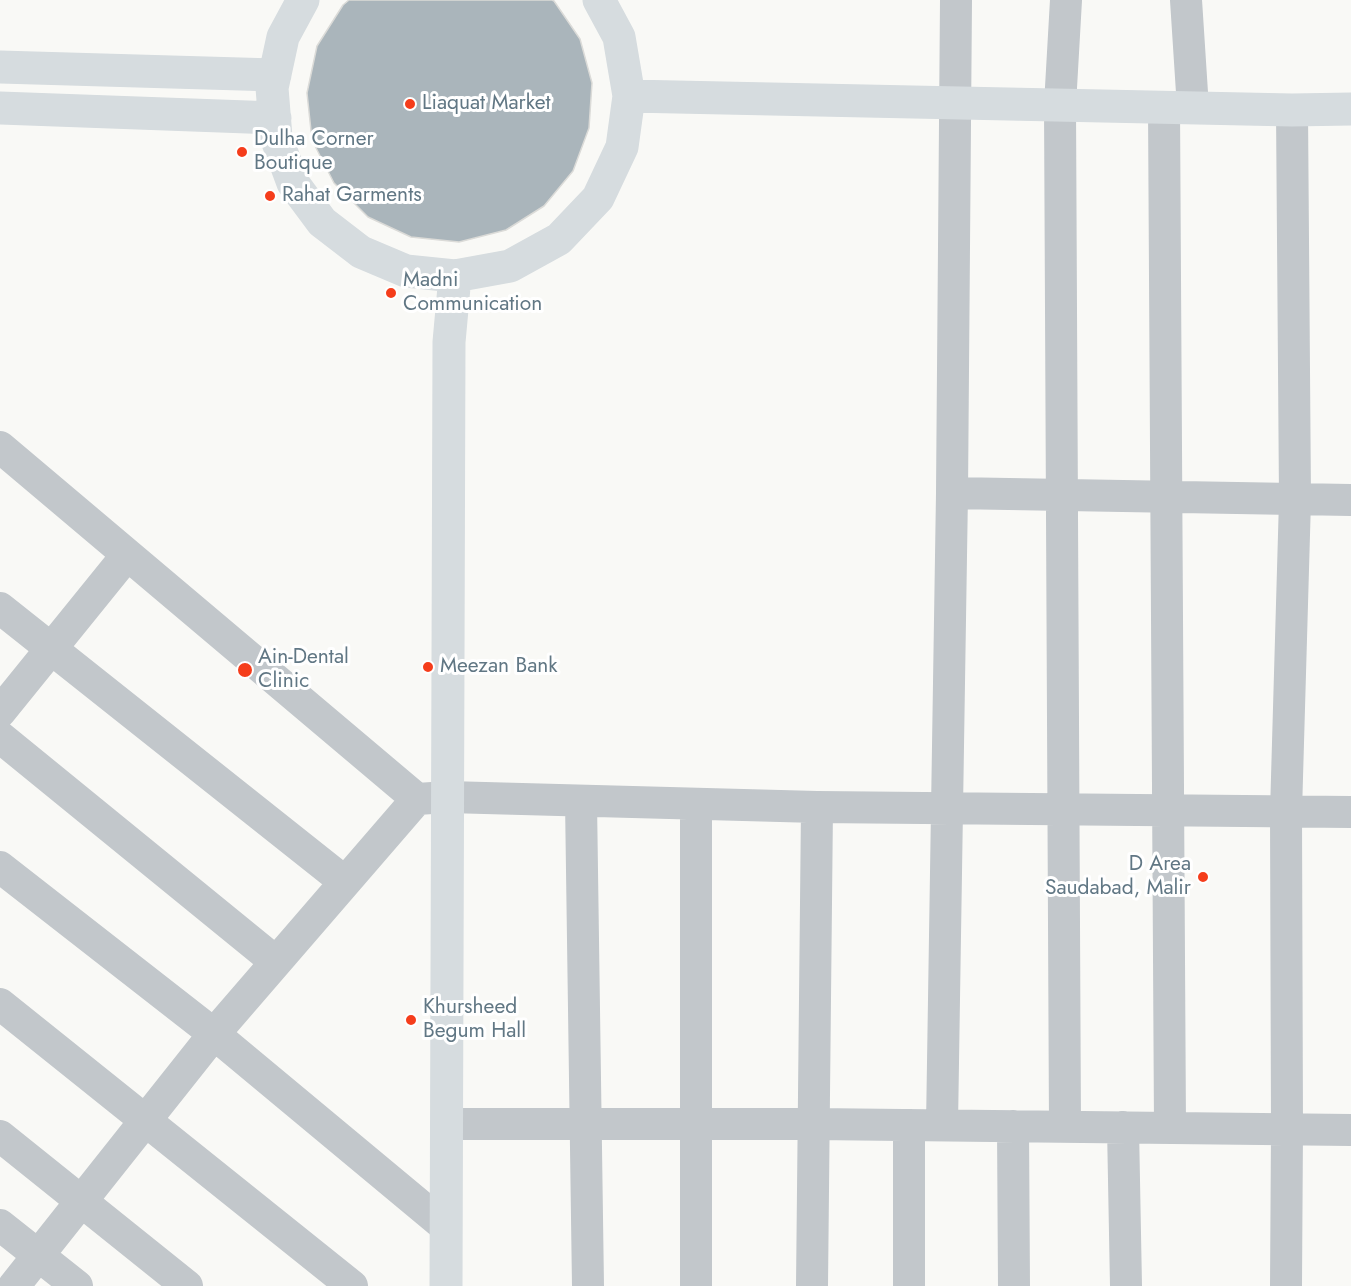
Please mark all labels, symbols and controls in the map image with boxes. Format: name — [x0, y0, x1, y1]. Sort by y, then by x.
place label: Liaquat Market — [422, 91, 551, 117]
marker: Liaquat Market — [403, 97, 417, 111]
place label: Dulha Corner Boutique — [254, 127, 374, 177]
marker: Dulha Corner Boutique — [235, 145, 249, 159]
place label: Rahat Garments — [282, 183, 422, 209]
marker: Rahat Garments — [263, 189, 277, 203]
place label: Madni Communication — [403, 268, 542, 318]
marker: Madni Communication — [384, 286, 398, 300]
place label: Ain-Dental Clinic — [258, 645, 349, 695]
place label: Meezan Bank — [440, 654, 557, 680]
marker: Meezan Bank — [421, 660, 435, 674]
marker: Ain-Dental Clinic — [236, 661, 254, 679]
place label: D Area Saudabad, Malir — [1045, 852, 1191, 902]
marker: D Area Saudabad, Malir — [1196, 870, 1210, 884]
place label: Khursheed Begum Hall — [423, 995, 526, 1045]
marker: Khursheed Begum Hall — [404, 1013, 418, 1027]

